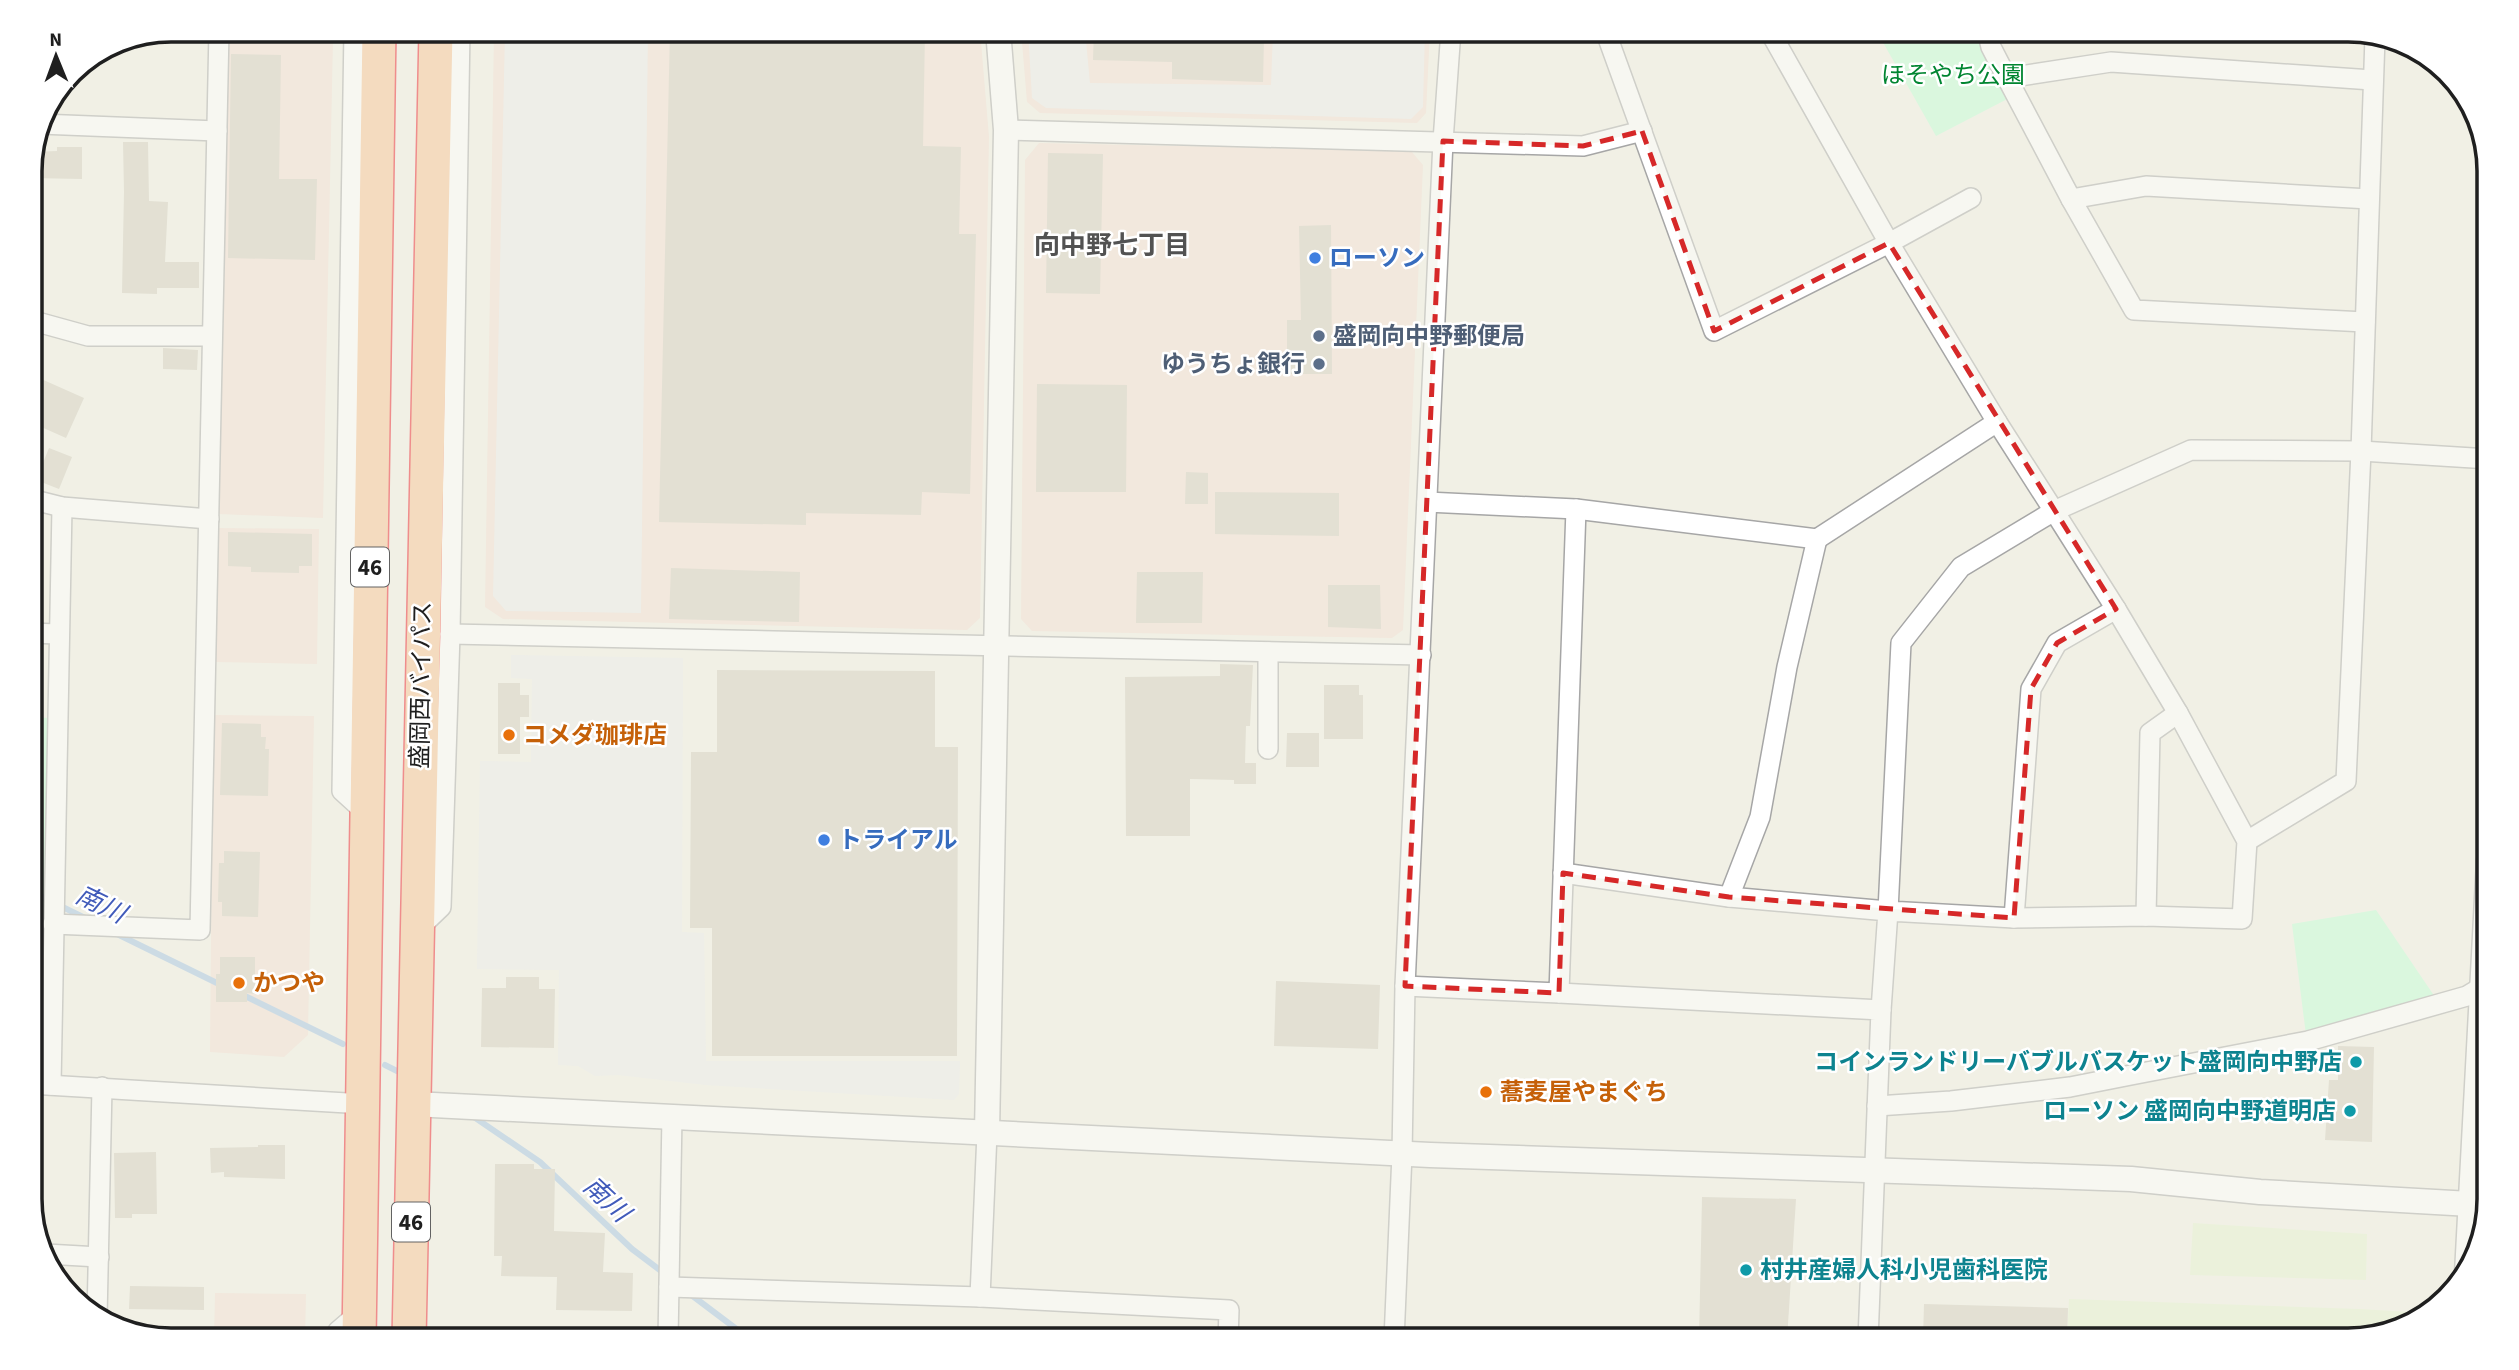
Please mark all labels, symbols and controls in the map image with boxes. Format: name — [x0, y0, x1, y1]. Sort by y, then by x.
north arrow — [21, 21, 91, 91]
text: N — [49, 27, 62, 54]
park label: ほそやち公園 — [1881, 58, 2025, 93]
district label: 向中野七丁目 — [1034, 227, 1190, 264]
place label: ローソン — [1329, 241, 1425, 276]
marker: ローソン — [1307, 250, 1323, 266]
place label: 盛岡向中野郵便局 — [1333, 319, 1525, 354]
marker: 盛岡向中野郵便局 — [1311, 328, 1327, 344]
place label: ゆうちょ銀行 — [1161, 347, 1305, 382]
marker: ゆうちょ銀行 — [1311, 356, 1327, 372]
road number: 46 — [351, 548, 389, 586]
street label: 盛岡西バイパス — [403, 601, 440, 769]
place label: コメダ珈琲店 — [523, 718, 667, 753]
marker: コメダ珈琲店 — [501, 727, 517, 743]
place label: トライアル — [838, 823, 958, 858]
marker: トライアル — [816, 832, 832, 848]
water label: 南川 — [69, 876, 135, 934]
place label: かつや — [253, 966, 325, 1001]
marker: かつや — [231, 975, 247, 991]
place label: コインランドリーバブルバスケット盛岡向中野店 — [1814, 1045, 2342, 1080]
marker: コインランドリーバブルバスケット盛岡向中野店 — [2348, 1054, 2364, 1070]
place label: 蕎麦屋やまぐち — [1500, 1075, 1668, 1110]
marker: 蕎麦屋やまぐち — [1478, 1084, 1494, 1100]
place label: ローソン 盛岡向中野道明店 — [2043, 1094, 2336, 1129]
marker: ローソン 盛岡向中野道明店 — [2342, 1103, 2358, 1119]
water label: 南川 — [575, 1168, 640, 1233]
road number: 46 — [392, 1203, 430, 1242]
place label: 村井産婦人科小児歯科医院 — [1760, 1253, 2048, 1288]
marker: 村井産婦人科小児歯科医院 — [1738, 1262, 1754, 1278]

